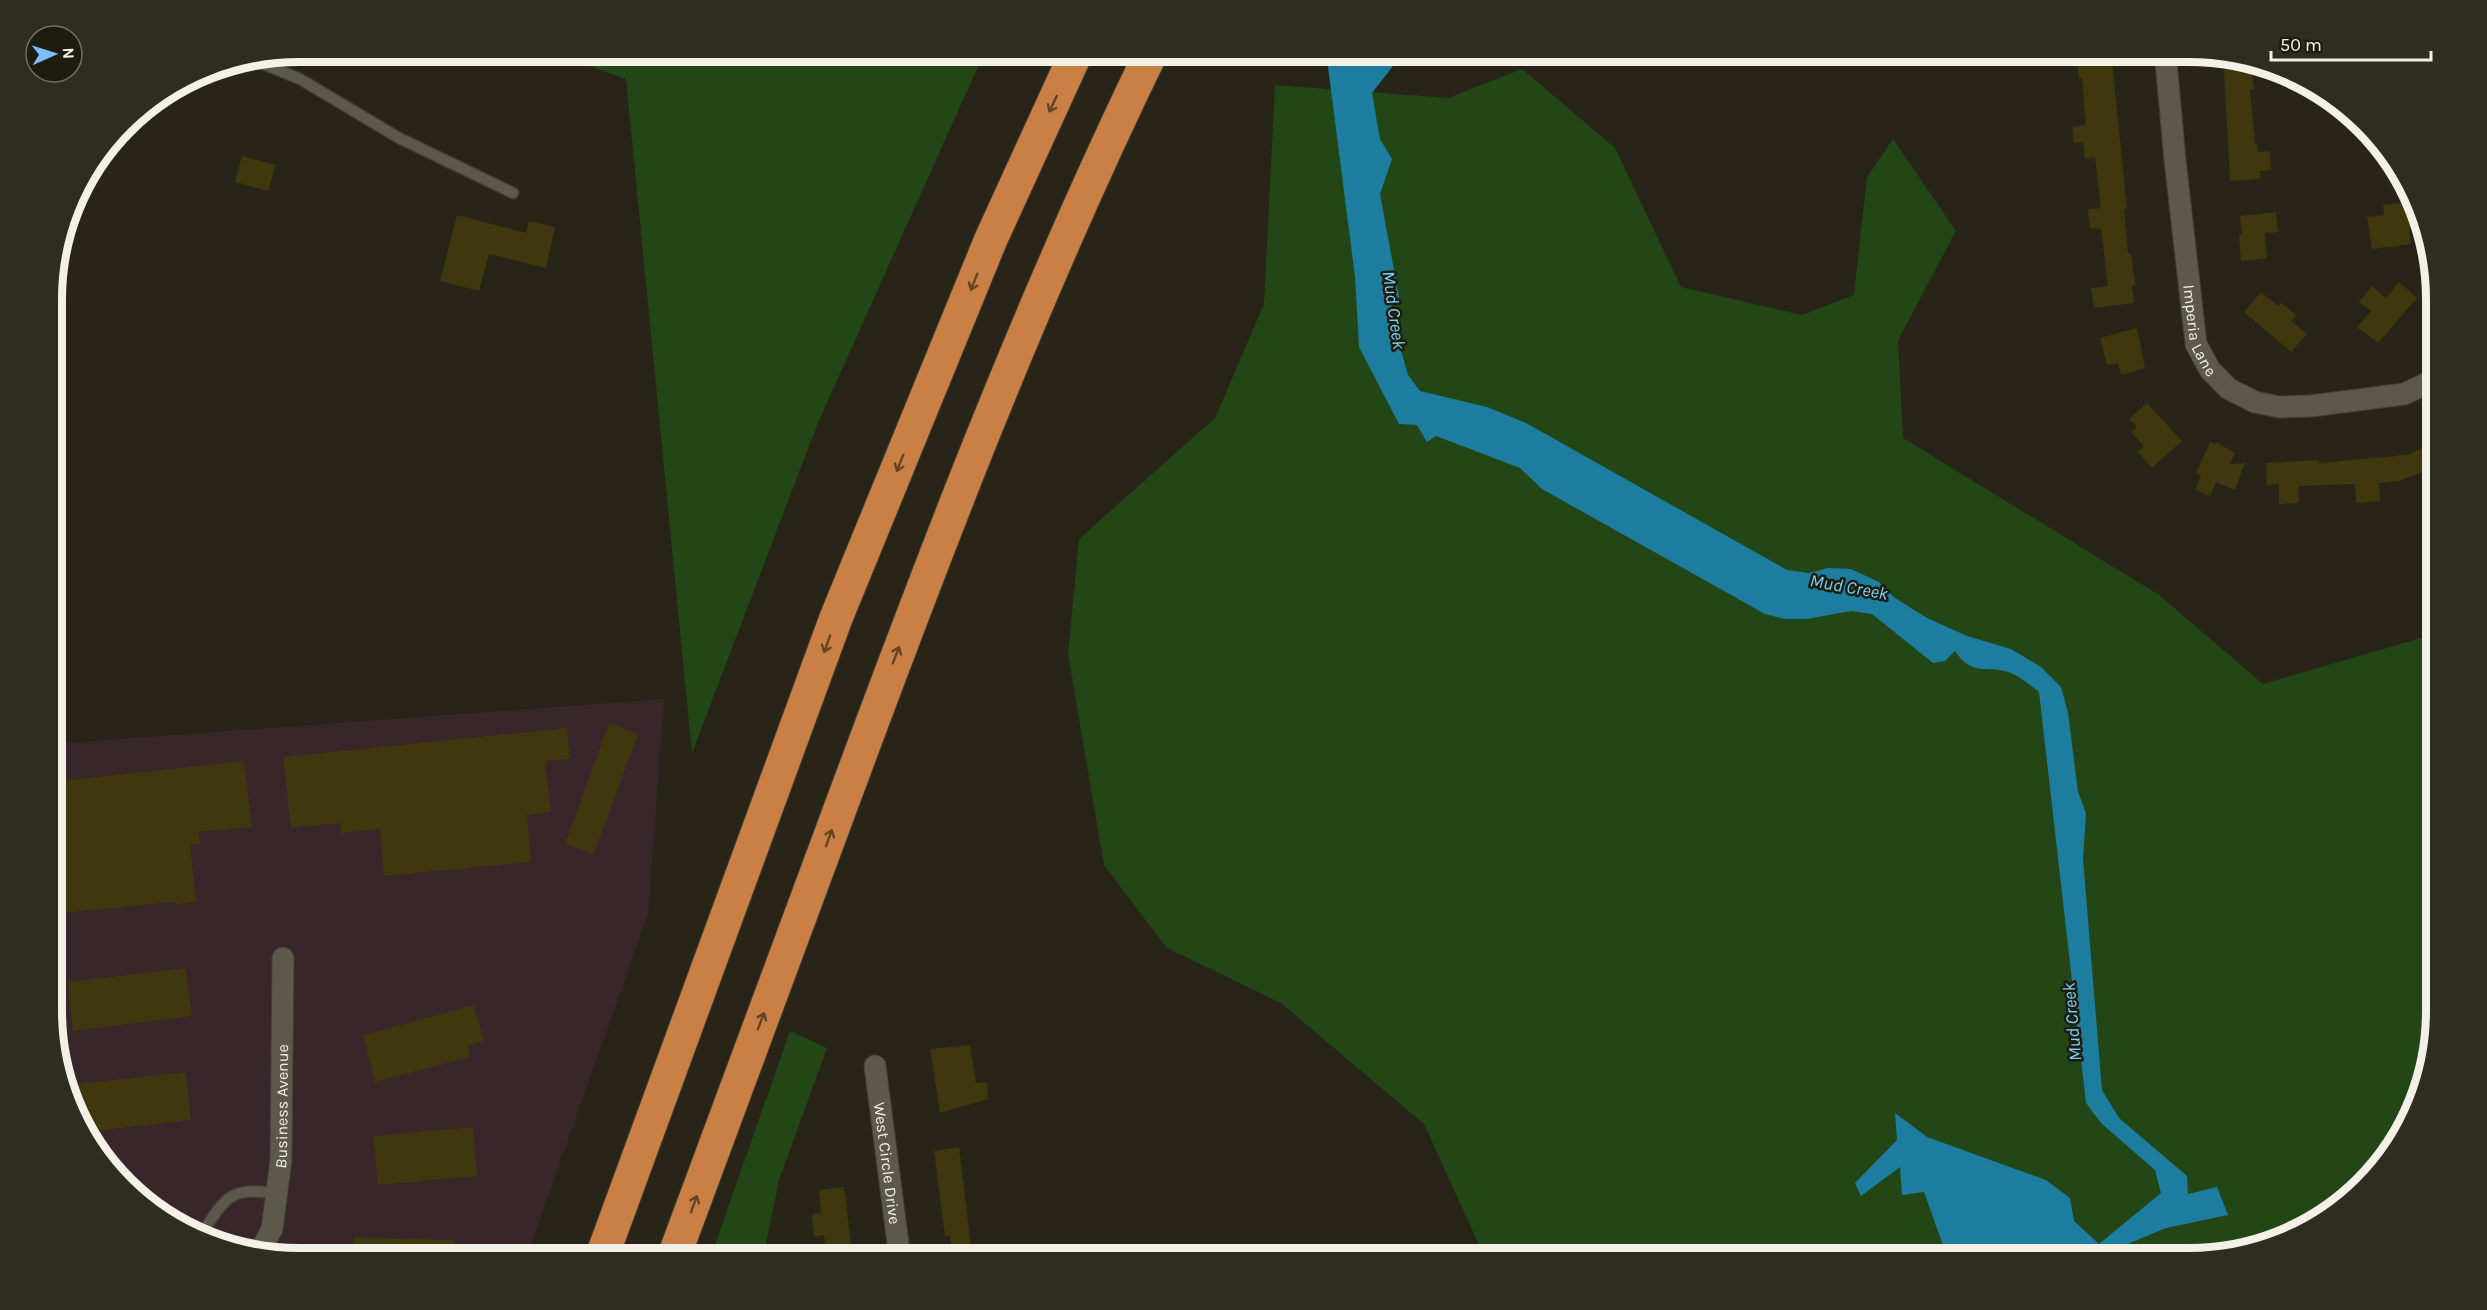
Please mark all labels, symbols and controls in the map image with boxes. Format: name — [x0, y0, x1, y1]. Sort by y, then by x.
north arrow — [24, 24, 84, 84]
scale bar — [2271, 24, 2432, 62]
text: 50 m — [2280, 34, 2322, 56]
text: N — [59, 47, 78, 59]
one-way arrow — [1047, 95, 1058, 113]
water label: Mud Creek — [1378, 269, 1411, 351]
one-way arrow — [968, 273, 979, 291]
street label: Imperia Lane — [2179, 284, 2220, 381]
one-way arrow — [894, 453, 905, 472]
water label: Mud Creek — [1808, 569, 1891, 605]
one-way arrow — [820, 634, 831, 652]
one-way arrow — [892, 646, 903, 665]
one-way arrow — [825, 830, 836, 848]
water label: Mud Creek — [2058, 981, 2086, 1062]
one-way arrow — [756, 1012, 767, 1031]
street label: Business Avenue — [271, 1044, 292, 1170]
street label: West Circle Drive — [870, 1101, 904, 1225]
one-way arrow — [689, 1195, 700, 1214]

